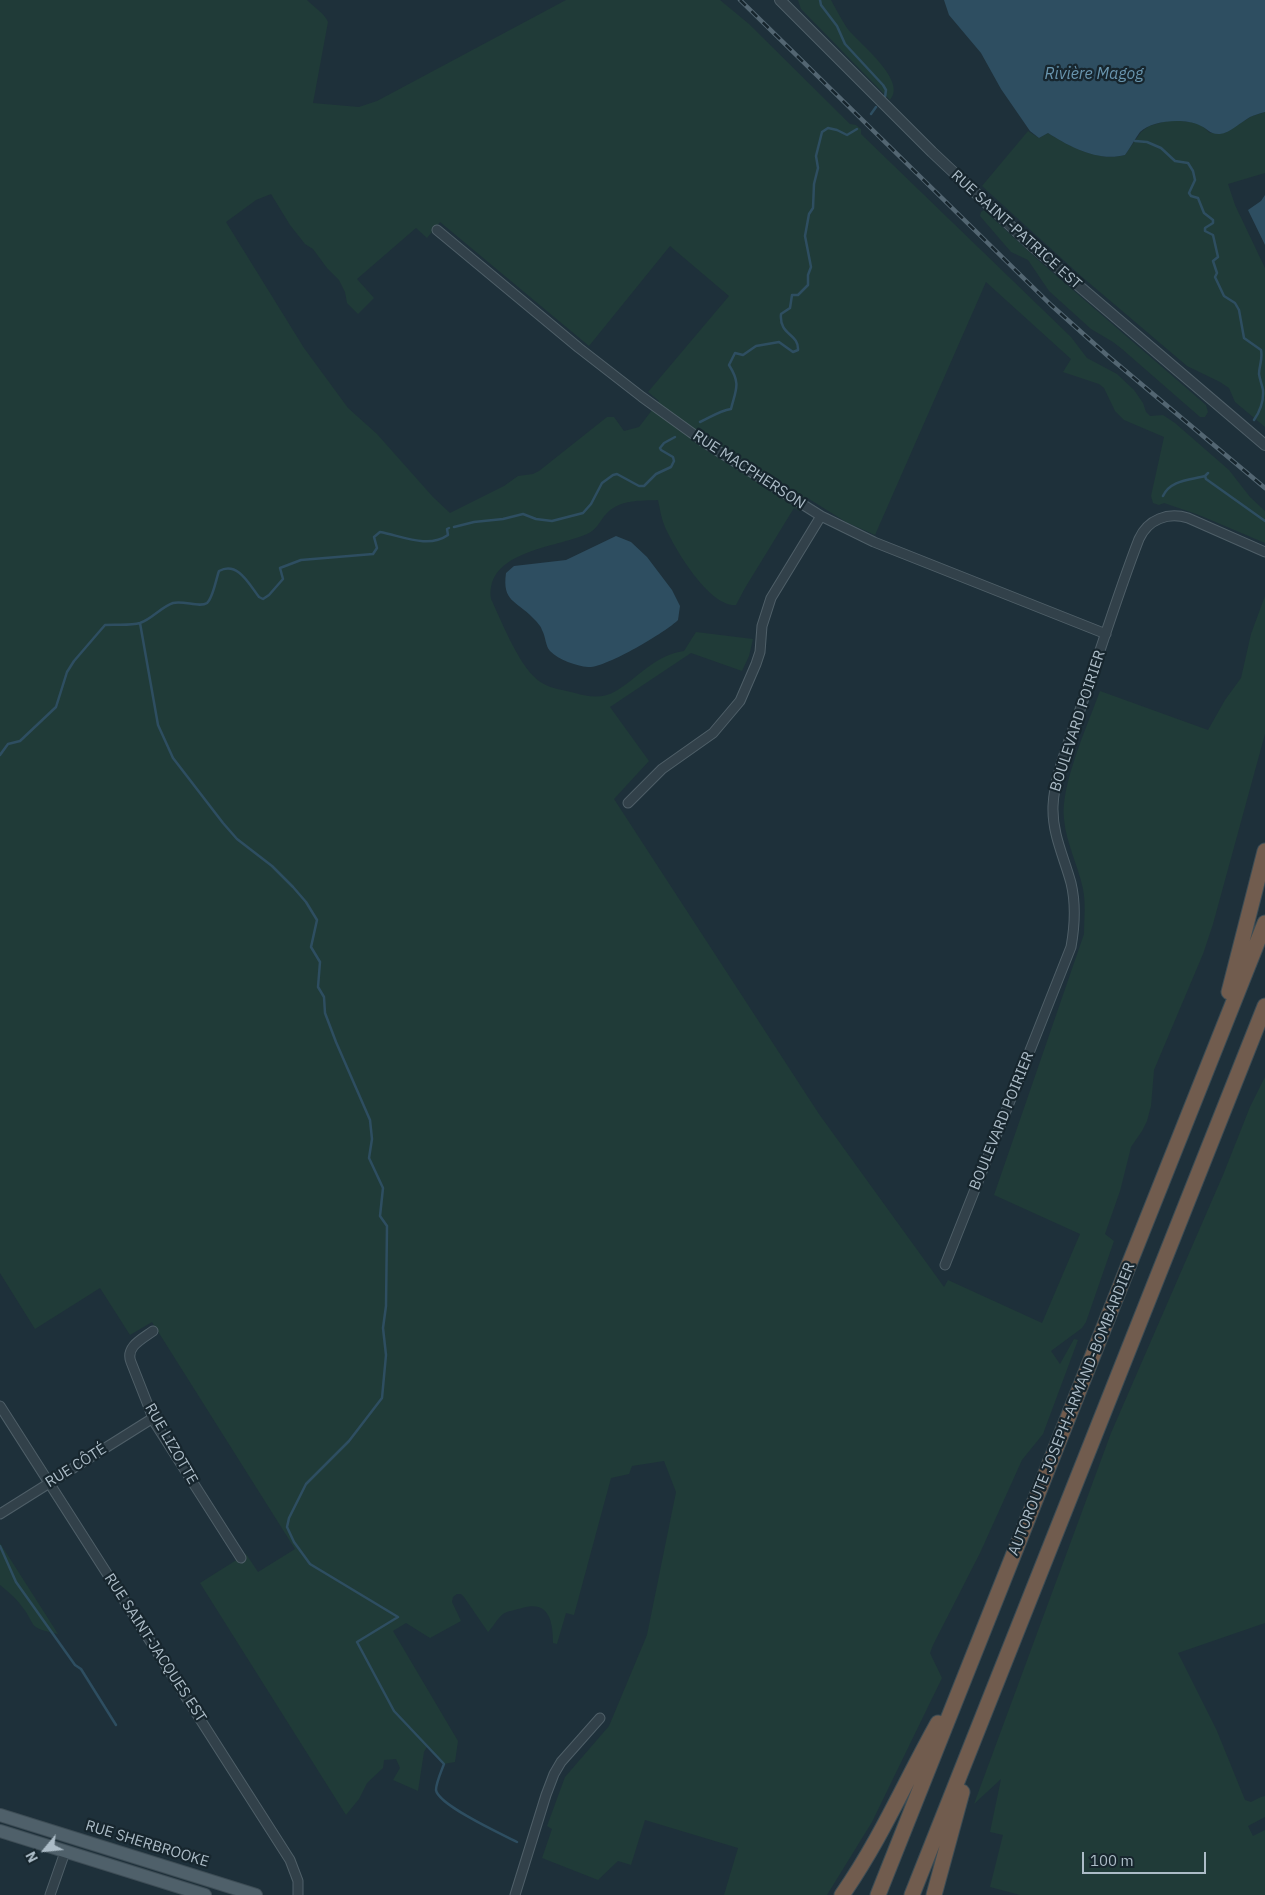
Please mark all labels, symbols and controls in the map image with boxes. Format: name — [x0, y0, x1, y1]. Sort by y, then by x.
water label: Rivière Magog — [1045, 64, 1143, 84]
street label: RUE SAINT-PATRICE EST — [947, 167, 1085, 293]
street label: RUE MACPHERSON — [689, 427, 809, 513]
street label: BOULEVARD POIRIER — [1047, 648, 1109, 794]
street label: BOULEVARD POIRIER — [966, 1049, 1038, 1193]
street label: AUTOROUTE JOSEPH-ARMAND-BOMBARDIER — [1005, 1260, 1139, 1558]
street label: RUE LIZOTTE — [141, 1400, 201, 1488]
street label: RUE CÔTÉ — [42, 1440, 110, 1492]
street label: RUE SAINT-JACQUES EST — [100, 1570, 210, 1726]
street label: RUE SHERBROOKE — [83, 1817, 211, 1871]
north arrow — [20, 1825, 70, 1875]
scale bar — [1085, 1842, 1209, 1874]
text: N — [21, 1848, 42, 1866]
text: 100 m — [1090, 1851, 1134, 1870]

